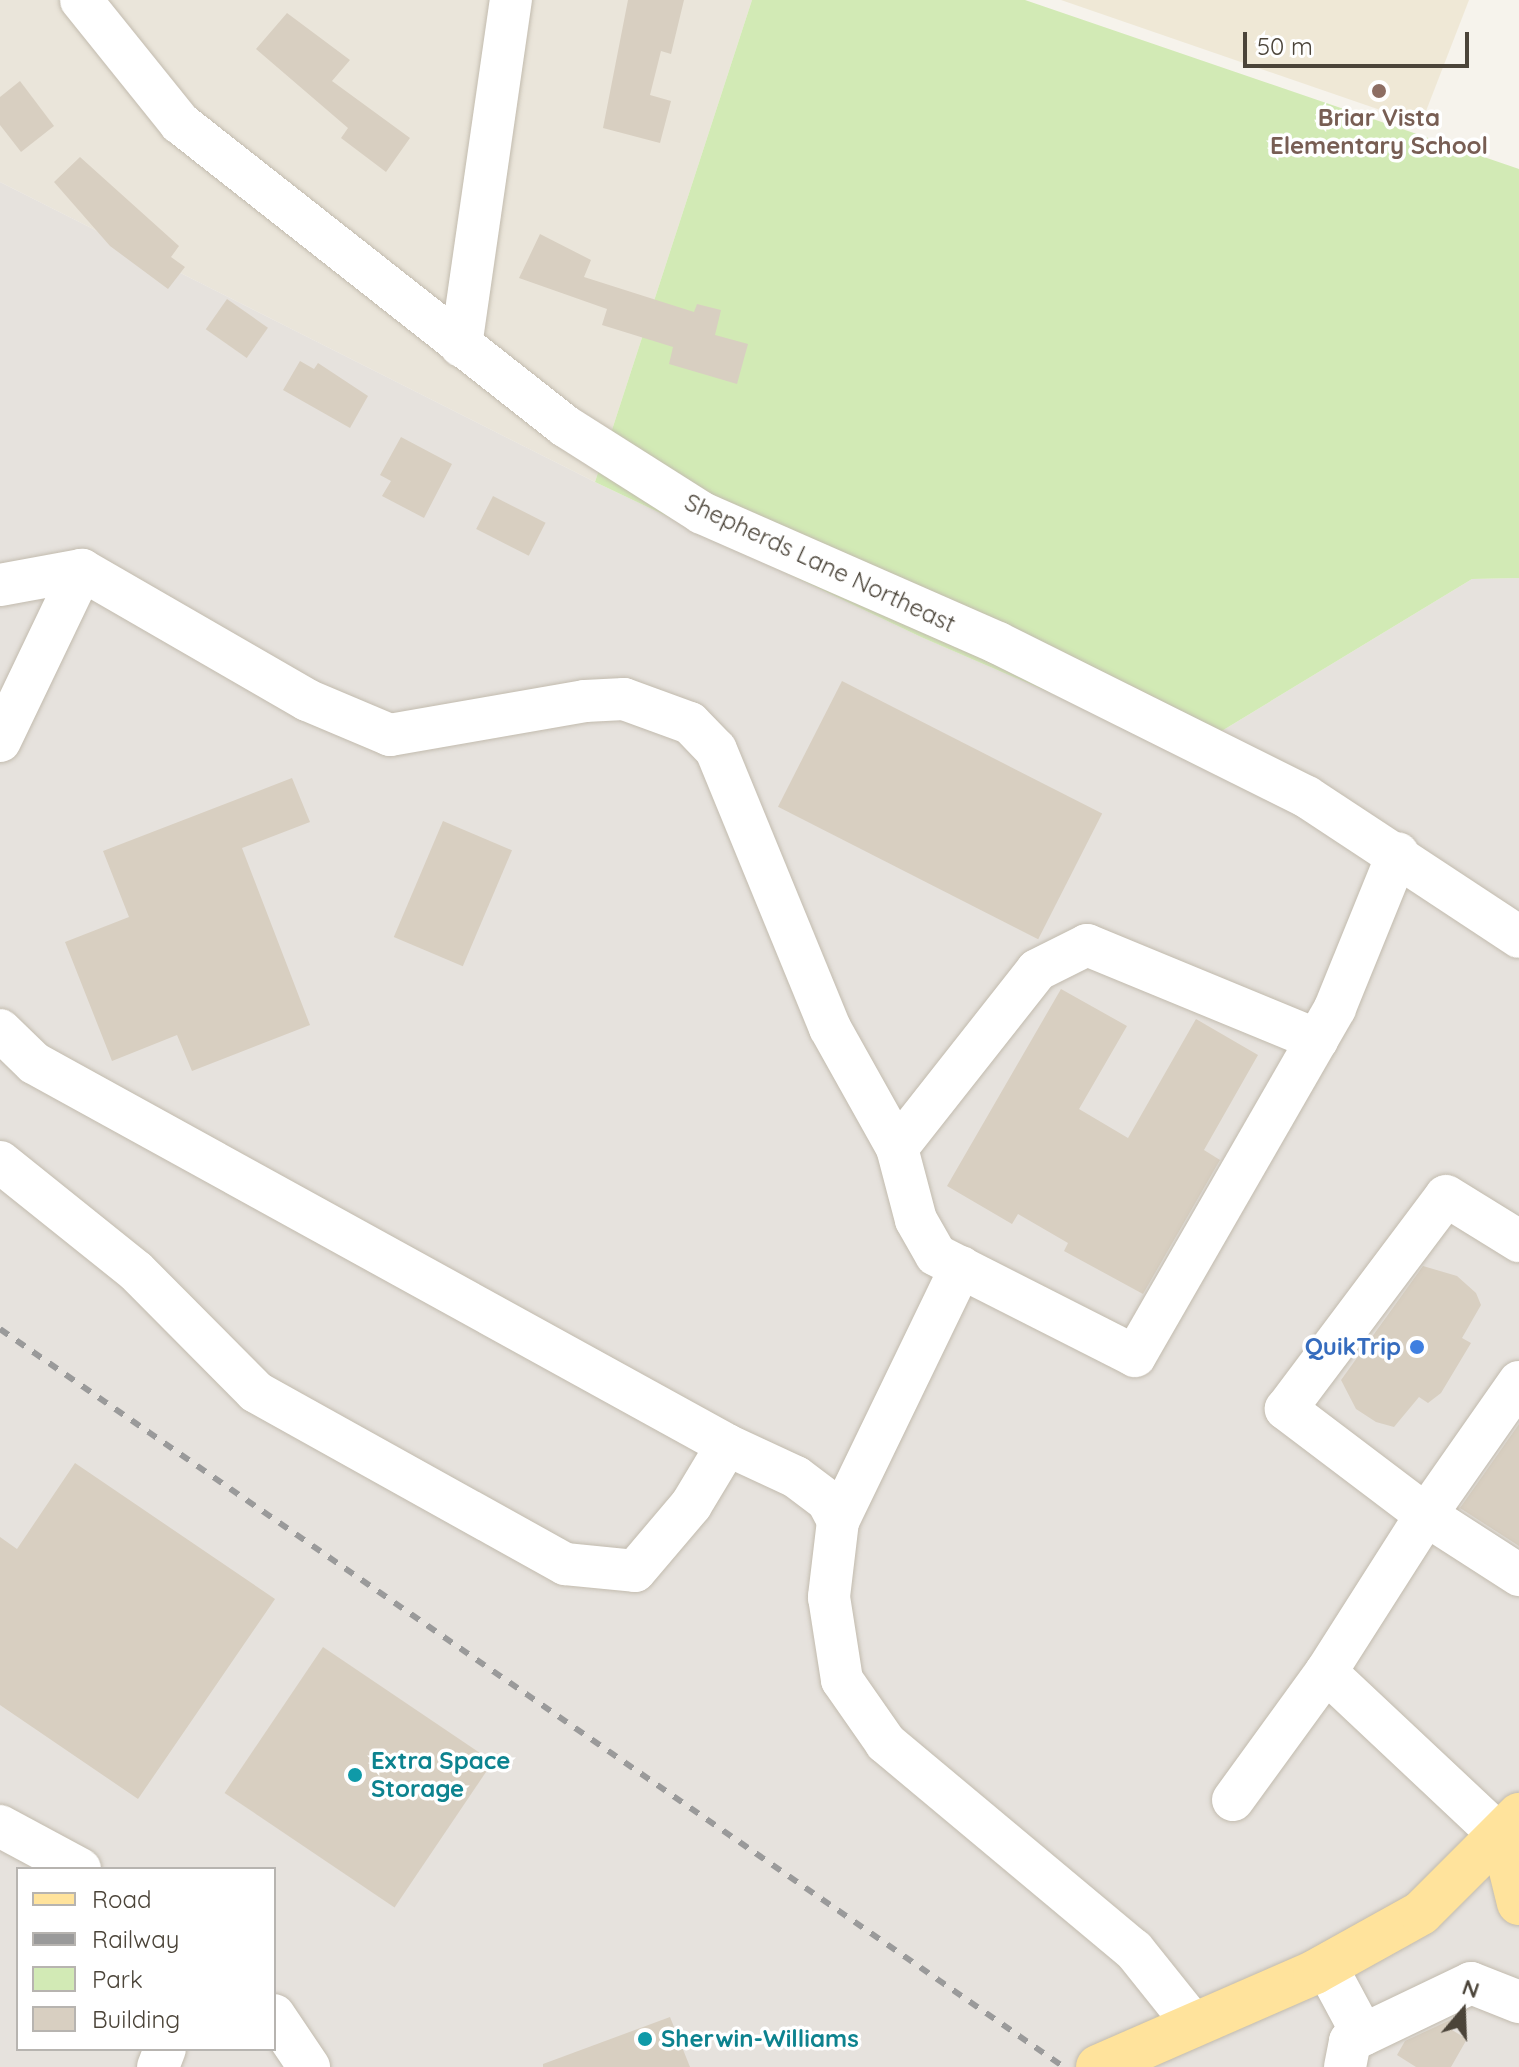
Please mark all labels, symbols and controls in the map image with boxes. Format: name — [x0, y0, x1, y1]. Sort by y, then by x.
scale bar — [1247, 16, 1473, 66]
text: 50 m — [1257, 31, 1313, 61]
marker: Briar Vista Elementary School — [1370, 82, 1388, 100]
place label: Briar Vista Elementary School — [1270, 104, 1488, 160]
street label: Shepherds Lane Northeast — [680, 488, 960, 638]
place label: QuikTrip — [1305, 1333, 1401, 1361]
marker: QuikTrip — [1408, 1338, 1426, 1356]
place label: Extra Space Storage — [371, 1747, 510, 1803]
marker: Extra Space Storage — [346, 1766, 364, 1784]
legend — [16, 1867, 276, 2051]
text: Road — [92, 1884, 152, 1914]
text: Railway — [92, 1924, 179, 1954]
text: Park — [92, 1964, 143, 1994]
north arrow — [1423, 1971, 1503, 2051]
text: N — [1459, 1972, 1483, 2004]
text: Building — [92, 2004, 180, 2034]
place label: Sherwin-Williams — [661, 2025, 859, 2053]
marker: Sherwin-Williams — [636, 2030, 654, 2048]

